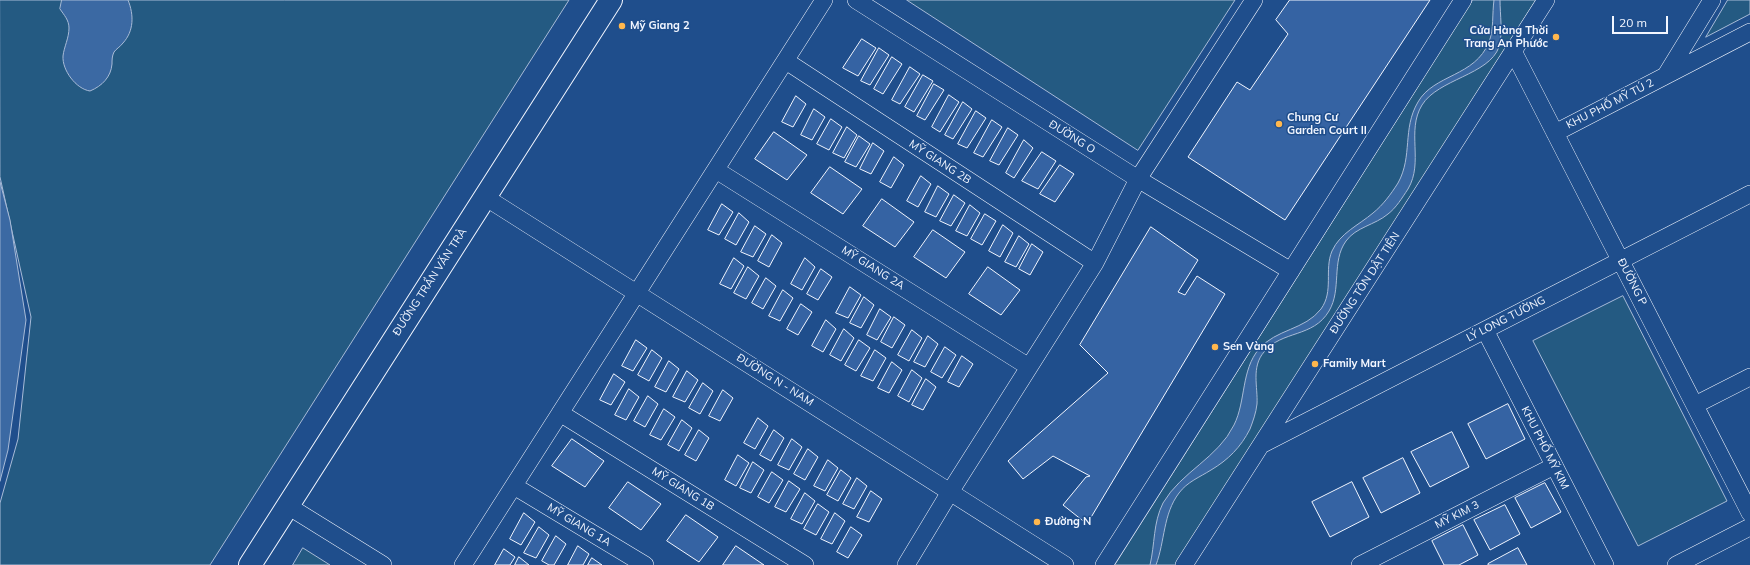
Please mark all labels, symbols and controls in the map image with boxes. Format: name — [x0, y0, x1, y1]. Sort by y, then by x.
scale bar — [1614, 8, 1670, 34]
text: 20 m — [1619, 15, 1647, 30]
place label: Mỹ Giang 2 — [630, 19, 689, 33]
marker: Mỹ Giang 2 — [617, 21, 627, 31]
place label: Cửa Hàng Thời Trang An Phước — [1464, 24, 1548, 50]
marker: Cửa Hàng Thời Trang An Phước — [1551, 32, 1561, 42]
street label: KHU PHỐ MỸ TÚ 2 — [1564, 76, 1656, 132]
place label: Chung Cư Garden Court II — [1287, 111, 1367, 137]
street label: ĐƯỜNG O — [1046, 118, 1098, 156]
marker: Chung Cư Garden Court II — [1274, 119, 1284, 129]
street label: MỸ GIANG 2B — [907, 137, 973, 187]
street label: ĐƯỜNG TRẦN VĂN TRÀ — [390, 226, 470, 338]
street label: ĐƯỜNG TÔN DẬT TIÊN — [1327, 230, 1403, 336]
street label: MỸ GIANG 2A — [839, 243, 907, 293]
street label: ĐƯỜNG P — [1615, 256, 1649, 308]
street label: LÝ LONG TƯỜNG — [1464, 293, 1548, 345]
place label: Sen Vàng — [1223, 340, 1274, 354]
marker: Sen Vàng — [1210, 342, 1220, 352]
street label: ĐƯỜNG N - NAM — [734, 351, 816, 409]
place label: Family Mart — [1323, 357, 1386, 371]
marker: Family Mart — [1310, 359, 1320, 369]
street label: KHU PHỐ MỸ KIM — [1518, 404, 1572, 492]
street label: MỸ GIANG 1B — [649, 465, 717, 513]
street label: MỸ KIM 3 — [1433, 498, 1481, 532]
street label: MỸ GIANG 1A — [545, 501, 613, 549]
place label: Đường N — [1045, 515, 1091, 529]
marker: Đường N — [1032, 517, 1042, 527]

